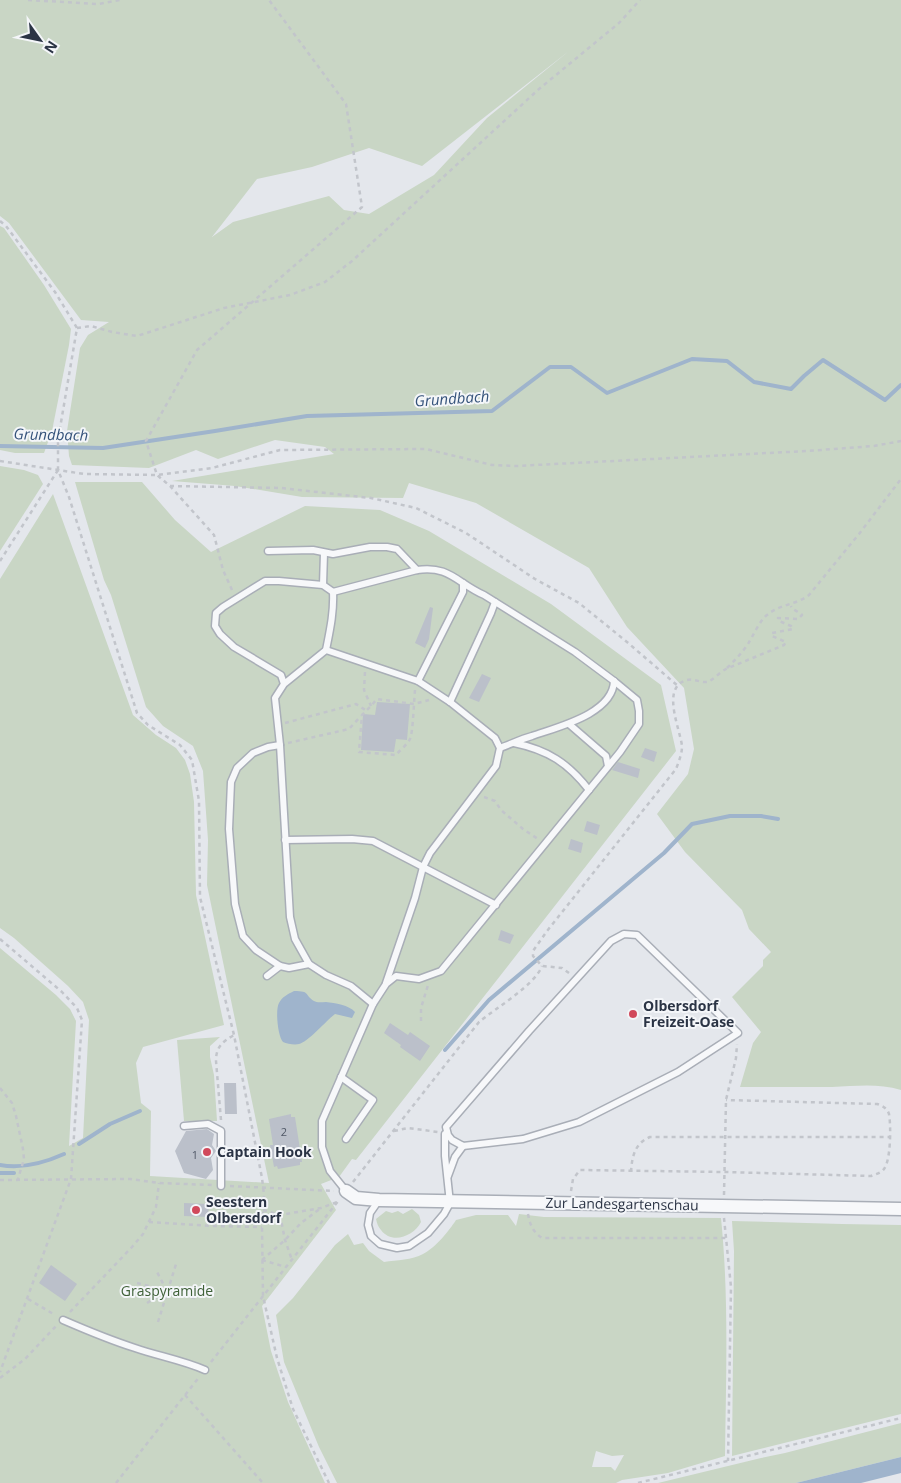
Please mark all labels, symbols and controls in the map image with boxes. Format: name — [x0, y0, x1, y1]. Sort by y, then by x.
north arrow — [15, 15, 65, 65]
text: N — [40, 37, 62, 57]
water label: Grundbach — [414, 385, 490, 411]
water label: Grundbach — [14, 423, 89, 445]
place label: Olbersdorf Freizeit-Oase — [643, 996, 734, 1031]
marker: Olbersdorf Freizeit-Oase — [627, 1008, 639, 1020]
house number: 2 — [281, 1124, 287, 1139]
place label: Captain Hook — [217, 1142, 312, 1161]
marker: Captain Hook — [201, 1146, 213, 1158]
house number: 1 — [192, 1147, 198, 1162]
place label: Seestern Olbersdorf — [206, 1192, 283, 1227]
street label: Zur Landesgartenschau — [545, 1193, 699, 1214]
marker: Seestern Olbersdorf — [190, 1204, 202, 1216]
park label: Graspyramide — [121, 1281, 213, 1300]

